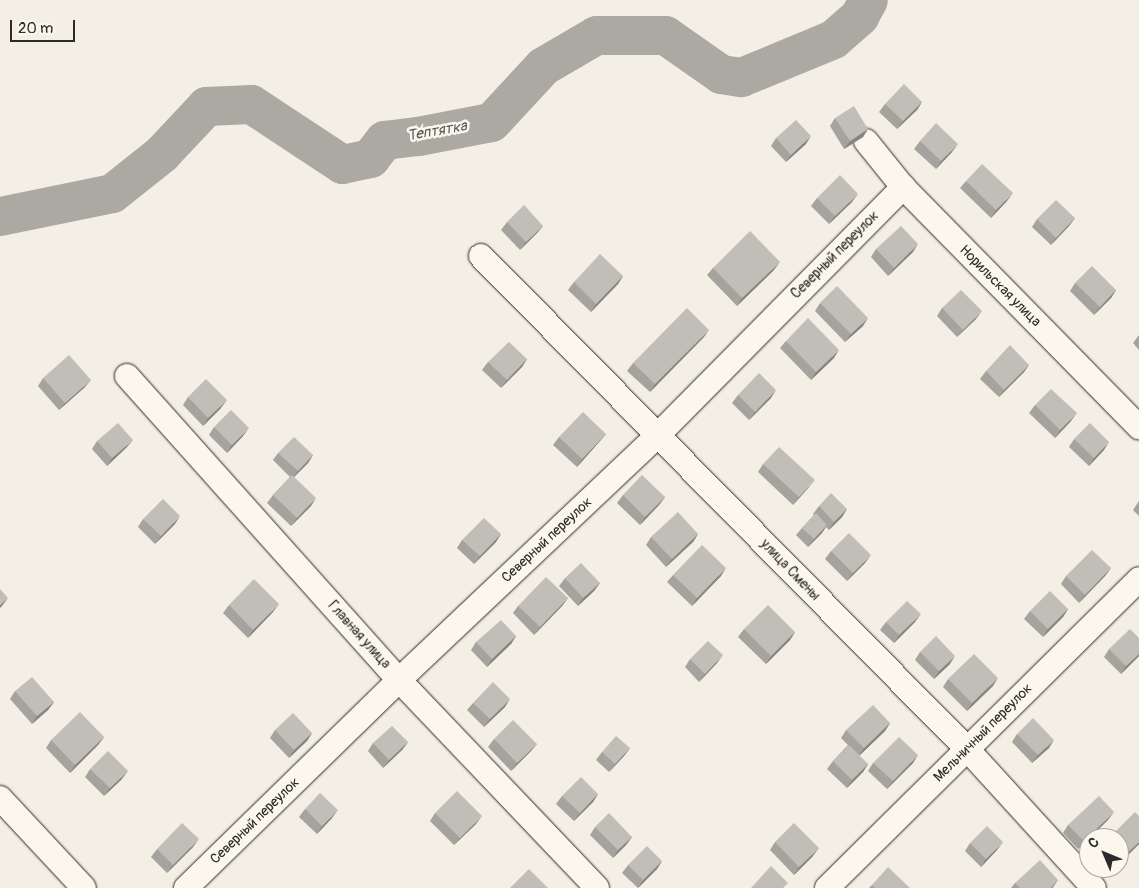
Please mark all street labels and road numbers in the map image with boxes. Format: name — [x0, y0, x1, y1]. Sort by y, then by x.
street label: Северный переулок — [788, 208, 882, 302]
street label: Норильская улица — [956, 242, 1044, 330]
street label: Северный переулок — [498, 494, 596, 586]
street label: улица Смены — [757, 536, 823, 604]
street label: Главная улица — [324, 598, 394, 672]
street label: Мельничный переулок — [930, 680, 1036, 786]
street label: Северный переулок — [207, 774, 303, 868]

